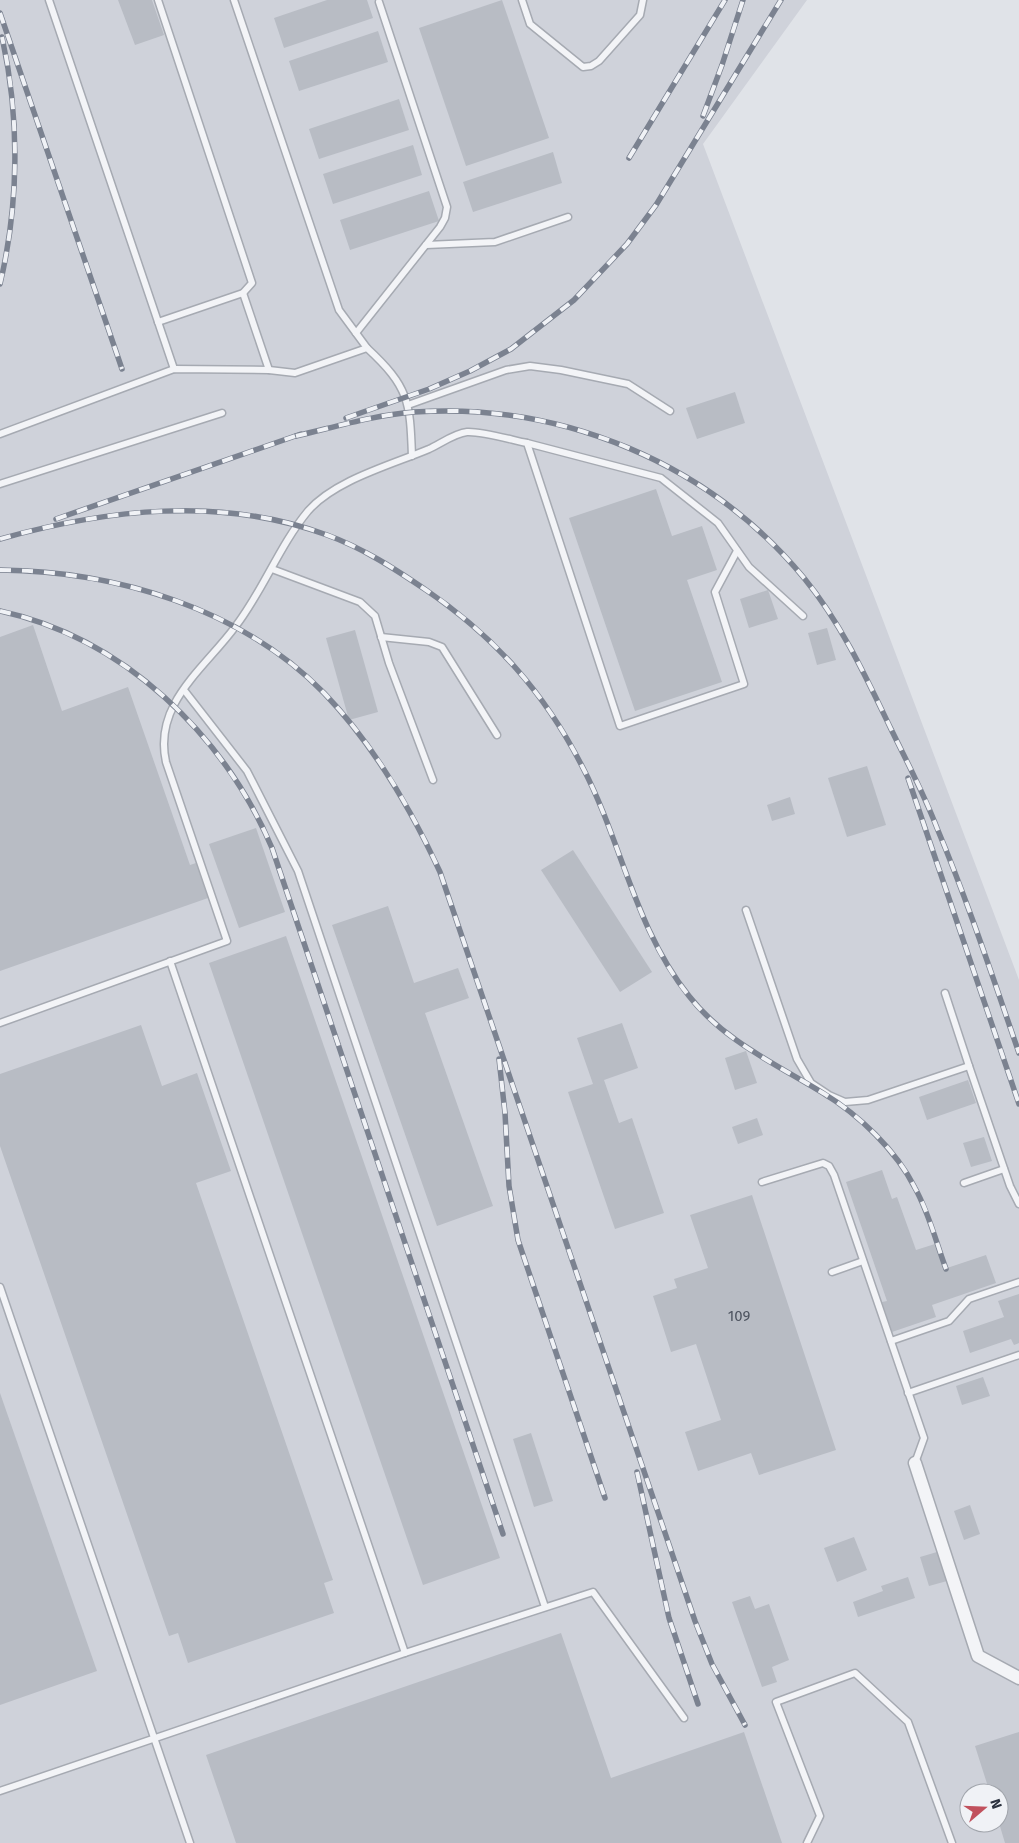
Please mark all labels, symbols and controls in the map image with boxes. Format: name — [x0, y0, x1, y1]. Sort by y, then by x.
house number: 109 — [728, 1307, 750, 1325]
north arrow — [959, 1783, 1009, 1833]
text: N — [986, 1797, 1005, 1811]

